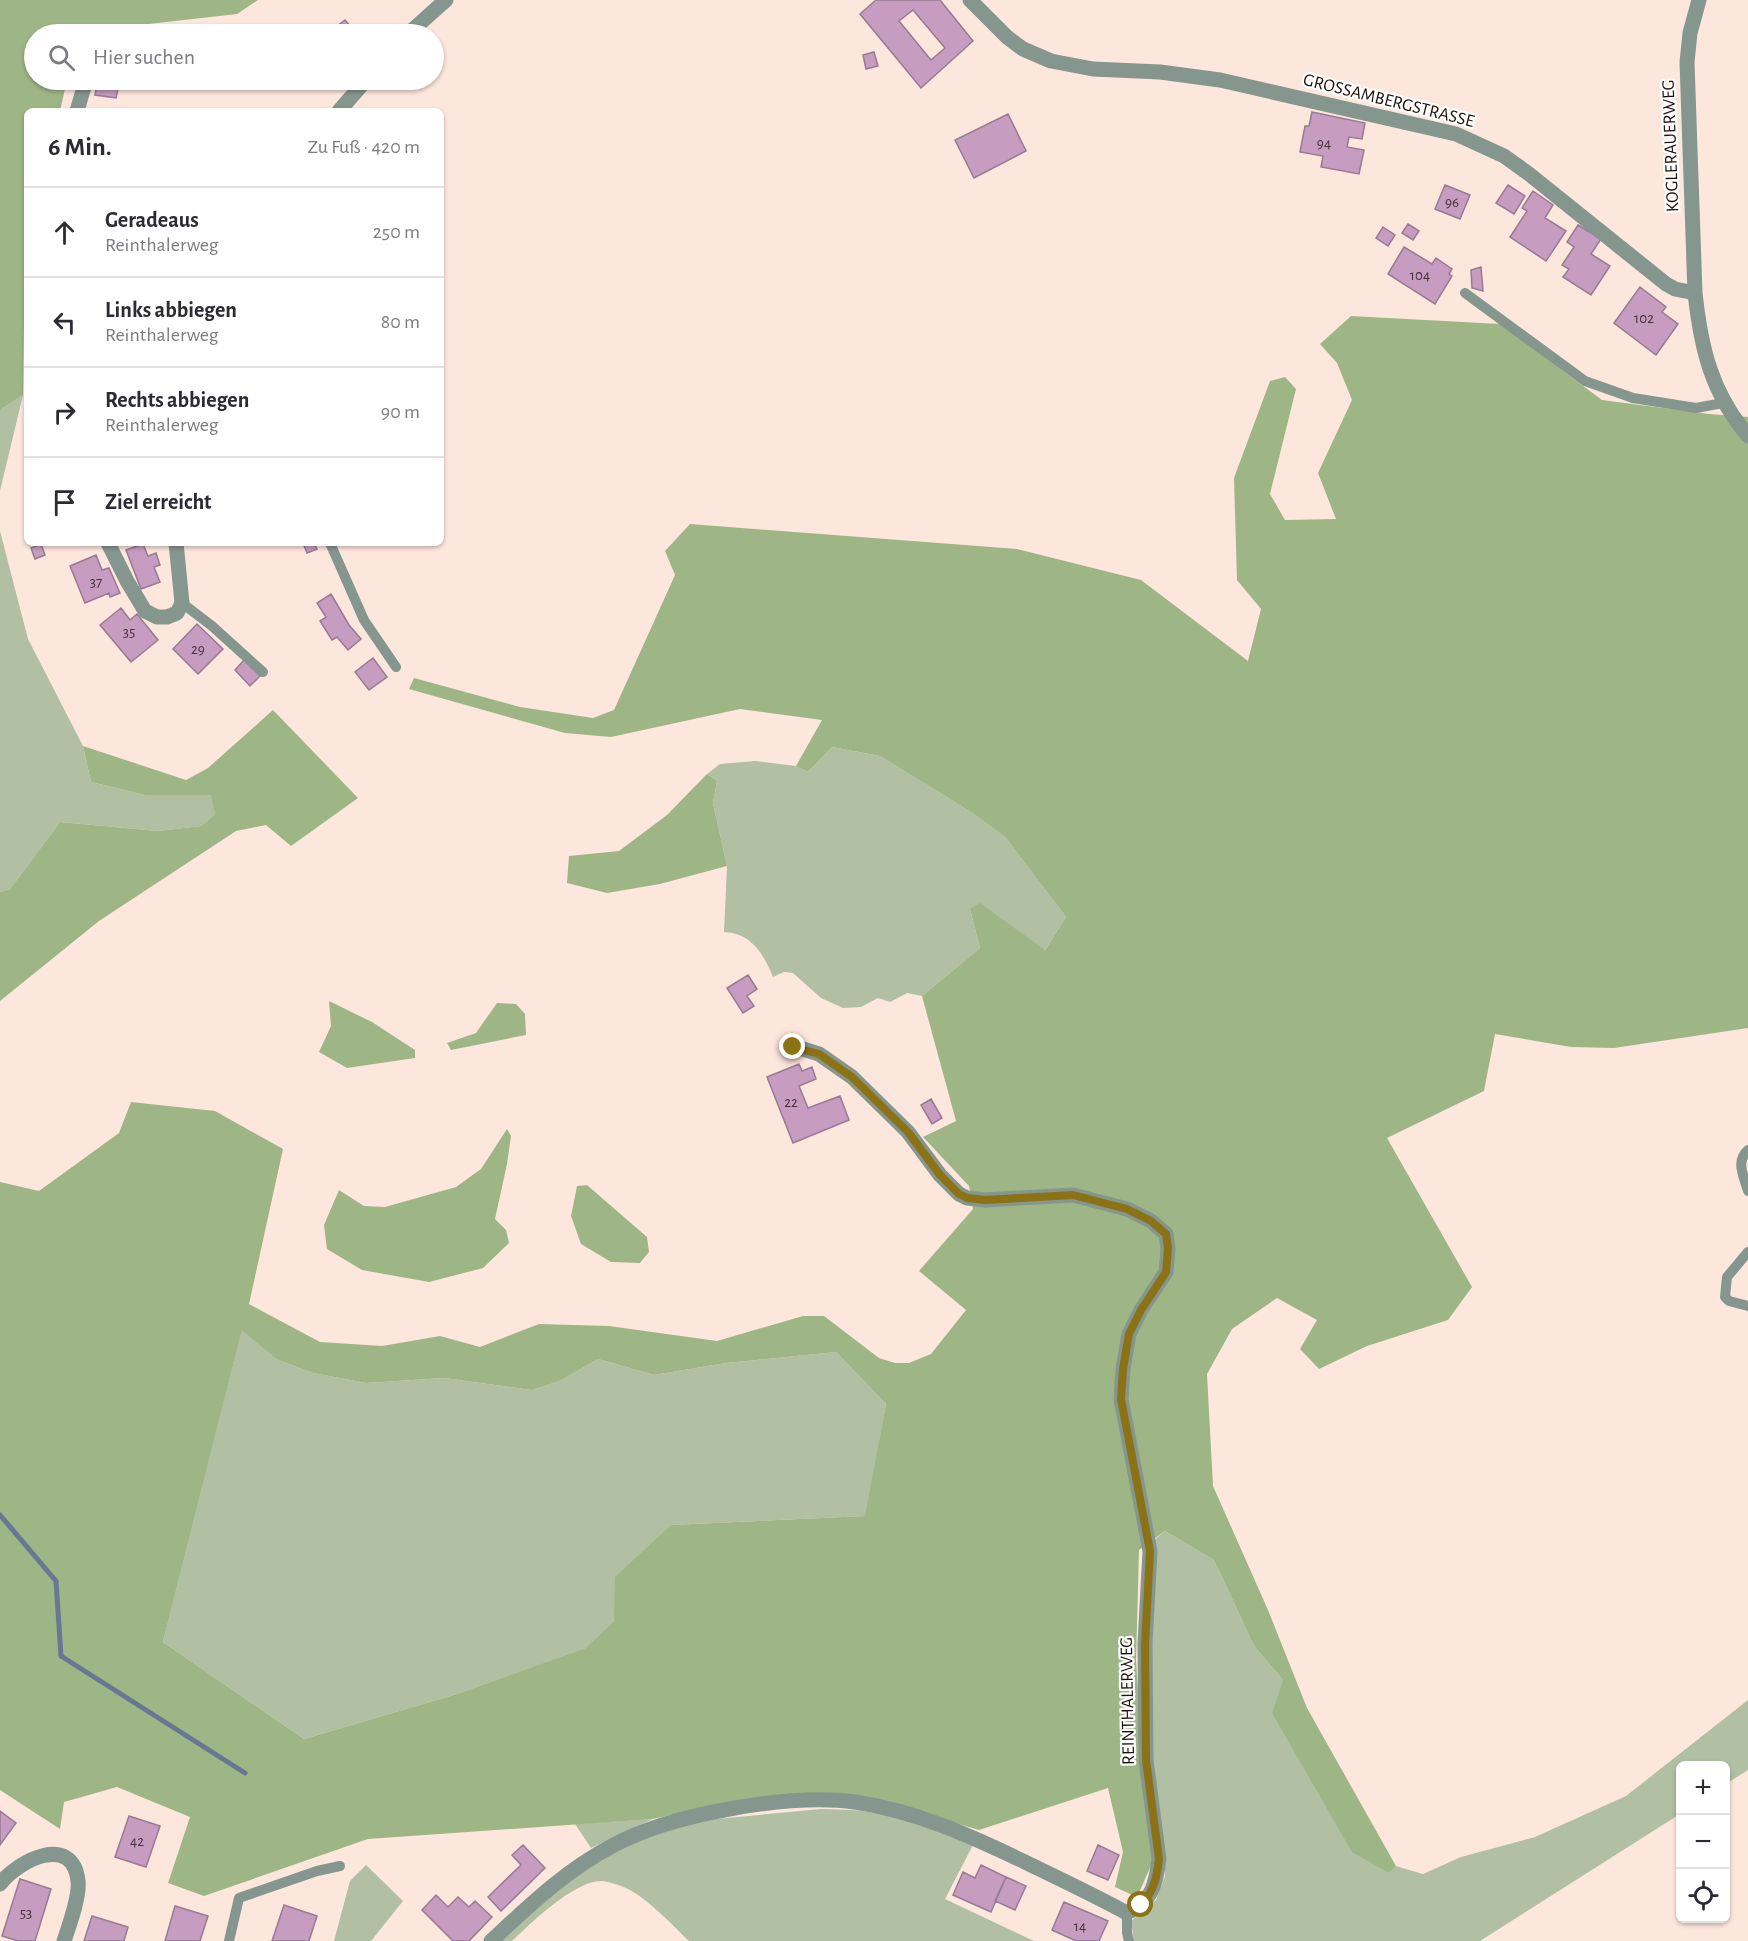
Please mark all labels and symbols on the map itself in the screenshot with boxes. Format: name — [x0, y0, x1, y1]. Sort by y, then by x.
street label: GROSSAMBERGSTRASSE — [1301, 71, 1476, 131]
street label: KOGLERAUERWEG — [1660, 79, 1682, 213]
house number: 94 — [1317, 136, 1331, 151]
house number: 96 — [1445, 195, 1459, 210]
house number: 104 — [1410, 268, 1430, 283]
house number: 102 — [1634, 311, 1654, 326]
house number: 37 — [90, 575, 102, 590]
house number: 35 — [123, 625, 135, 640]
house number: 29 — [191, 642, 205, 657]
route end — [779, 1033, 805, 1059]
house number: 22 — [784, 1095, 798, 1110]
street label: REINTHALERWEG — [1118, 1637, 1138, 1765]
house number: 42 — [130, 1834, 144, 1849]
route start — [1127, 1891, 1153, 1917]
house number: 53 — [20, 1906, 32, 1921]
house number: 14 — [1074, 1919, 1086, 1934]

